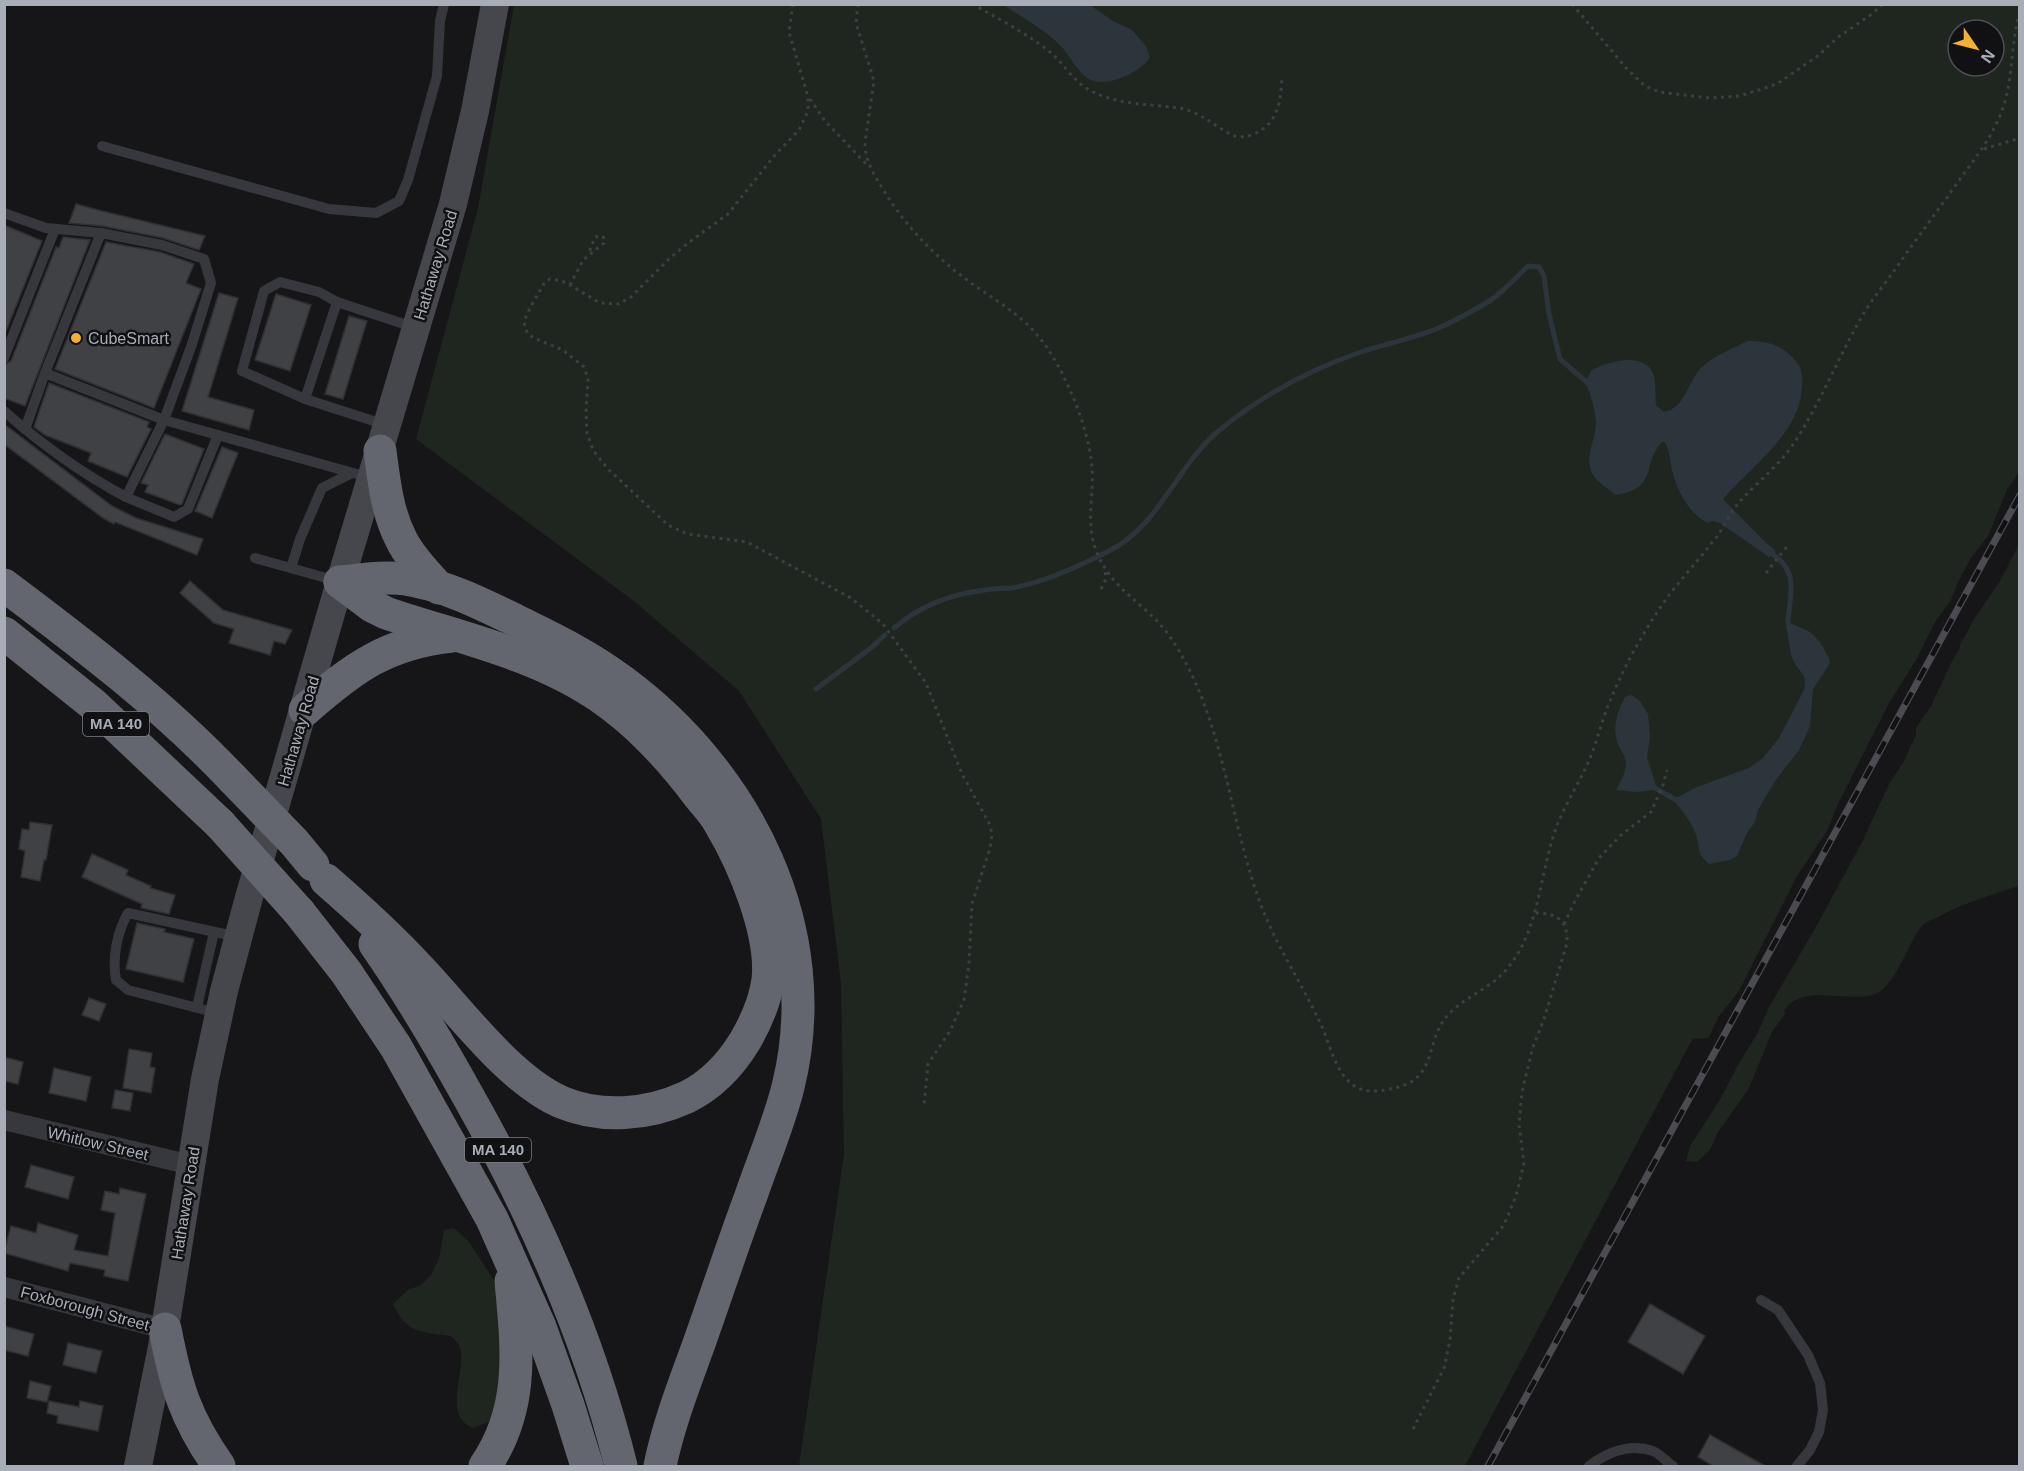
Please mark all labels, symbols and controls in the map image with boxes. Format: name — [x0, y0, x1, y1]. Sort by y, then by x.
north arrow — [1946, 18, 2006, 78]
text: N — [1978, 47, 1998, 66]
street label: Hathaway Road — [411, 208, 460, 322]
place label: CubeSmart — [88, 330, 169, 347]
marker: CubeSmart — [69, 331, 83, 345]
street label: Hathaway Road — [275, 674, 322, 788]
road number: MA 140 — [83, 712, 149, 736]
street label: Whitlow Street — [46, 1124, 151, 1163]
road number: MA 140 — [465, 1138, 531, 1162]
street label: Hathaway Road — [168, 1146, 203, 1261]
street label: Foxborough Street — [19, 1283, 152, 1334]

